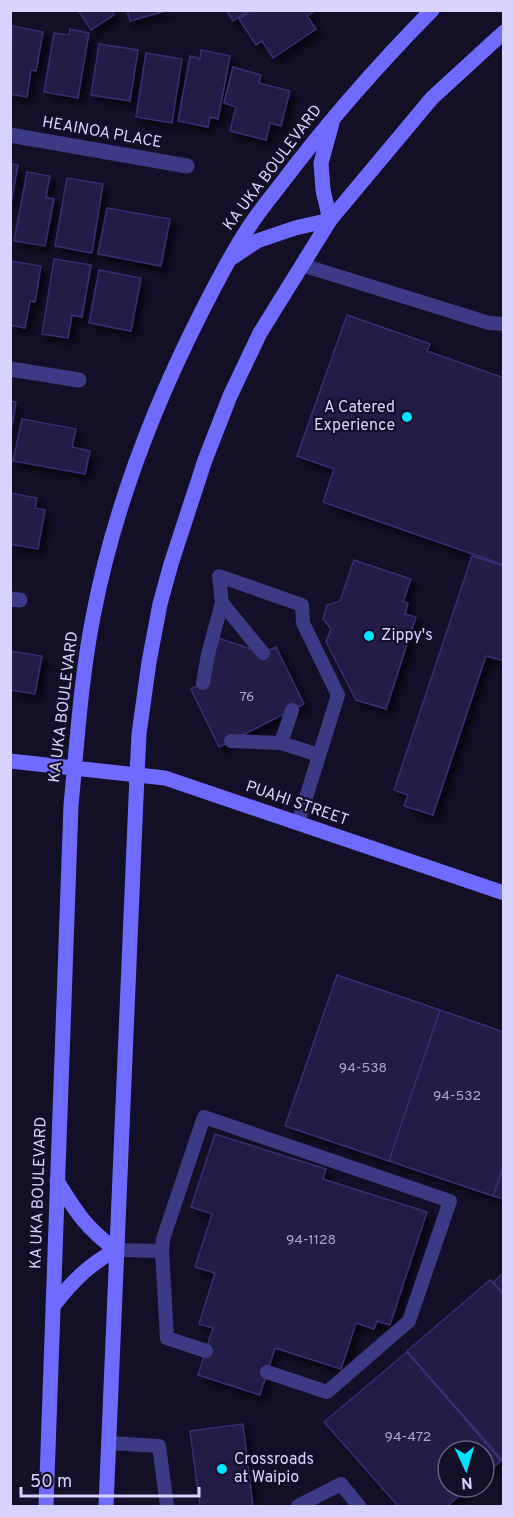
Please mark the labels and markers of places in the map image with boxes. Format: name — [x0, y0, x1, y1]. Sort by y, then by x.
place label: A Catered Experience — [314, 398, 395, 436]
marker: A Catered Experience — [400, 410, 414, 424]
place label: Zippy's — [381, 626, 433, 646]
marker: Zippy's — [362, 629, 376, 643]
place label: Crossroads at Waipio — [234, 1450, 314, 1488]
marker: Crossroads at Waipio — [215, 1462, 229, 1476]

